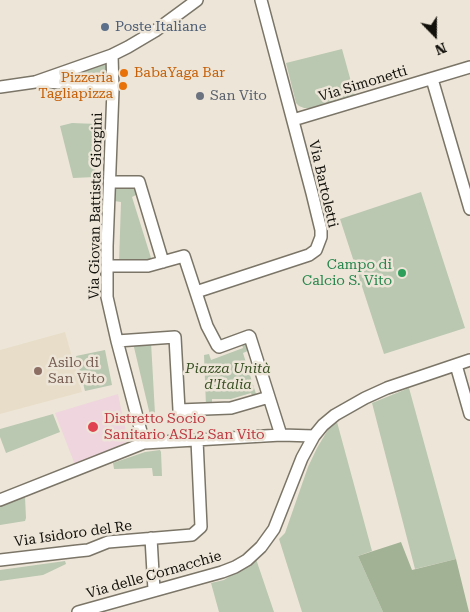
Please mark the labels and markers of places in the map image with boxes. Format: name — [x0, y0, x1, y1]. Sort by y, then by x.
place label: Poste Italiane — [115, 19, 206, 35]
marker: Poste Italiane — [99, 21, 111, 33]
place label: BabaYaga Bar — [134, 65, 225, 81]
marker: BabaYaga Bar — [118, 67, 130, 79]
place label: Pizzeria Tagliapizza — [38, 70, 113, 102]
marker: Pizzeria Tagliapizza — [117, 80, 129, 92]
place label: San Vito — [210, 88, 267, 104]
marker: San Vito — [194, 90, 206, 102]
place label: Campo di Calcio S. Vito — [302, 257, 392, 290]
marker: Campo di Calcio S. Vito — [396, 267, 408, 279]
place label: Asilo di San Vito — [48, 355, 105, 388]
marker: Asilo di San Vito — [32, 365, 44, 377]
place label: Distretto Socio Sanitario ASL2 San Vito — [104, 411, 265, 444]
marker: Distretto Socio Sanitario ASL2 San Vito — [86, 420, 100, 434]

